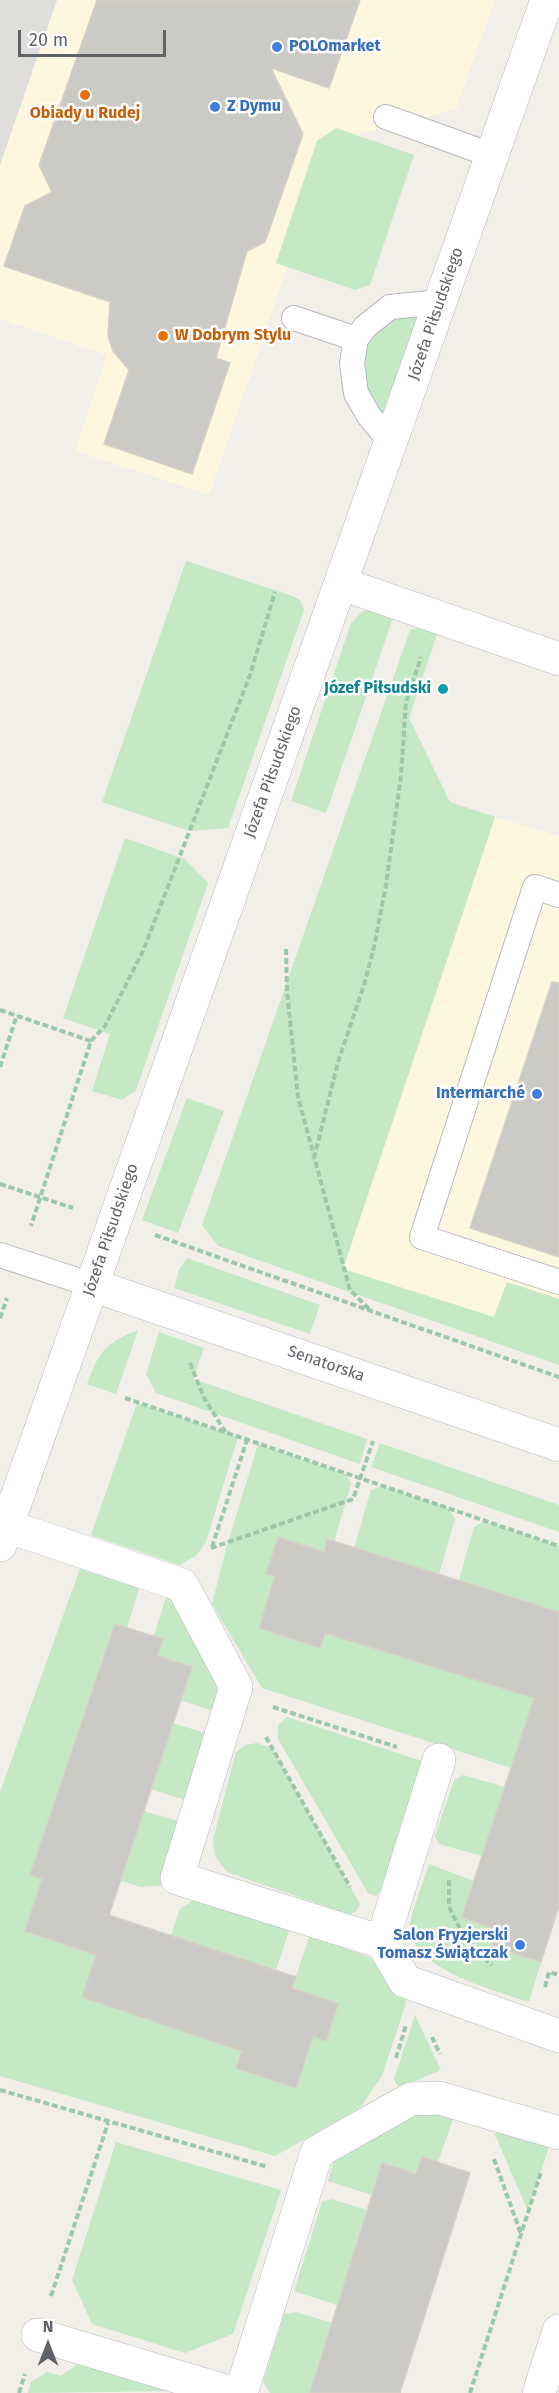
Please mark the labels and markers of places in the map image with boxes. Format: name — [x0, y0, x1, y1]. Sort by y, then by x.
place label: POLOmarket — [289, 37, 381, 57]
marker: POLOmarket — [270, 40, 284, 54]
marker: Obiady u Rudej — [78, 88, 92, 102]
place label: Z Dymu — [227, 97, 281, 117]
marker: Z Dymu — [208, 100, 222, 114]
place label: Obiady u Rudej — [30, 104, 140, 124]
place label: W Dobrym Stylu — [175, 326, 291, 346]
marker: W Dobrym Stylu — [156, 329, 170, 343]
place label: Józef Piłsudski — [324, 679, 431, 699]
marker: Józef Piłsudski — [436, 682, 450, 696]
place label: Intermarché — [436, 1084, 525, 1104]
marker: Intermarché — [530, 1087, 544, 1101]
place label: Salon Fryzjerski Tomasz Świątczak — [377, 1926, 508, 1964]
marker: Salon Fryzjerski Tomasz Świątczak — [513, 1938, 527, 1952]

